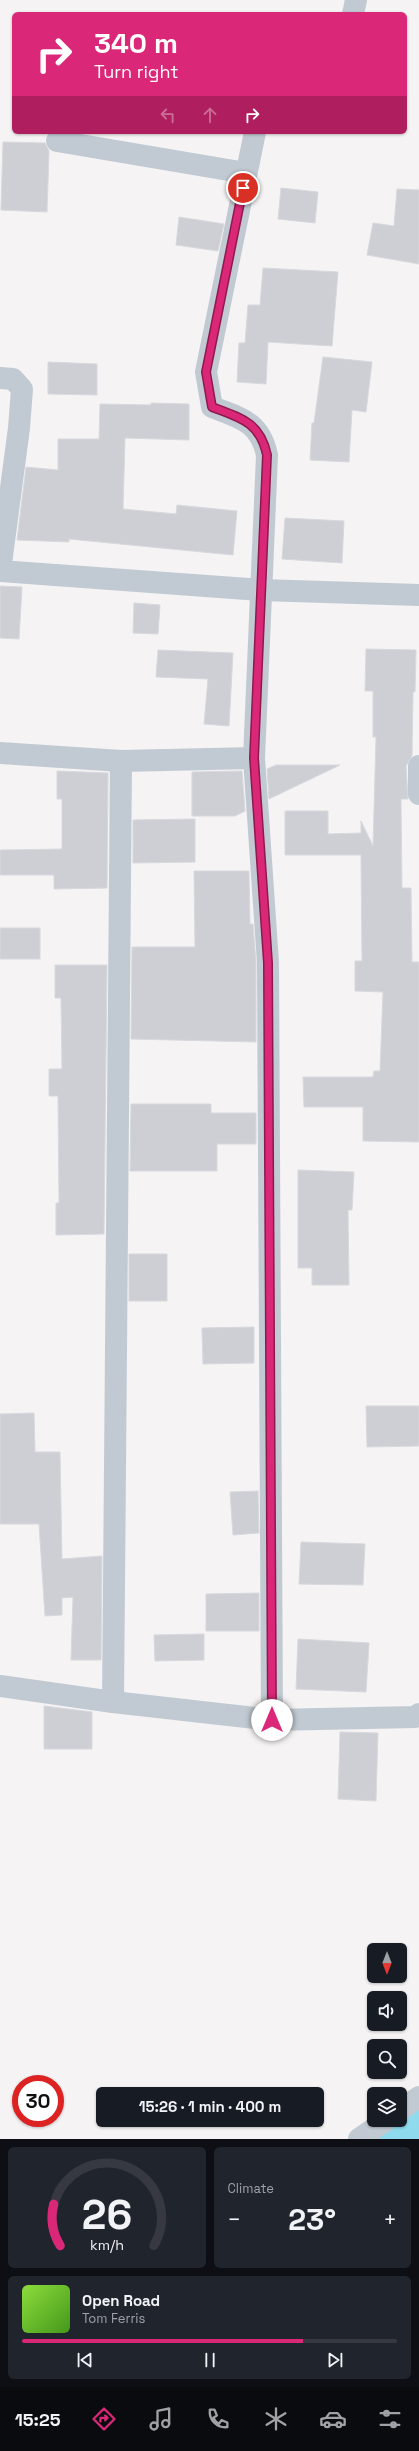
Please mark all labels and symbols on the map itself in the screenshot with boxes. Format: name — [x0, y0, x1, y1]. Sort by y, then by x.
pin — [226, 171, 260, 205]
position arrow — [251, 1699, 293, 1741]
north arrow — [367, 1943, 407, 1983]
speed limit sign: 30 — [12, 2075, 64, 2127]

